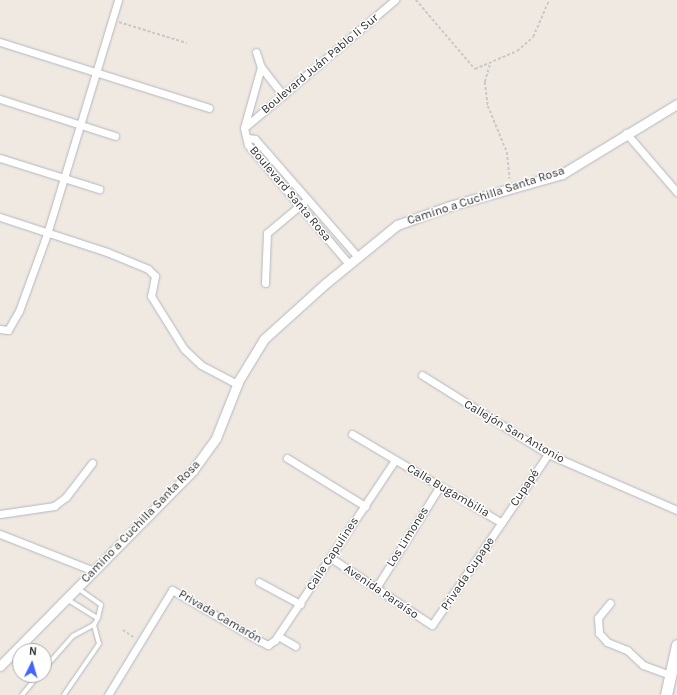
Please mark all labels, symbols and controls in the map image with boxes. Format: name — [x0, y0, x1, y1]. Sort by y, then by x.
street label: Boulevard Juán Pablo Ii Sur — [259, 11, 381, 117]
street label: Boulevard Santa Rosa — [246, 144, 334, 244]
street label: Camino a Cuchilla Santa Rosa — [406, 164, 566, 228]
street label: Callejón San Antonio — [461, 397, 567, 467]
street label: Camino a Cuchilla Santa Rosa — [79, 458, 203, 586]
street label: Calle Bugambilia — [404, 461, 492, 521]
street label: Cupapé — [507, 467, 543, 509]
street label: Los Limones — [384, 504, 432, 570]
street label: Calle Capulines — [304, 515, 362, 593]
street label: Privada Cupape — [438, 535, 498, 613]
street label: Avenida Paraíso — [341, 562, 421, 622]
street label: Privada Camarón — [176, 587, 264, 647]
north arrow — [12, 643, 52, 683]
text: N — [28, 645, 37, 658]

